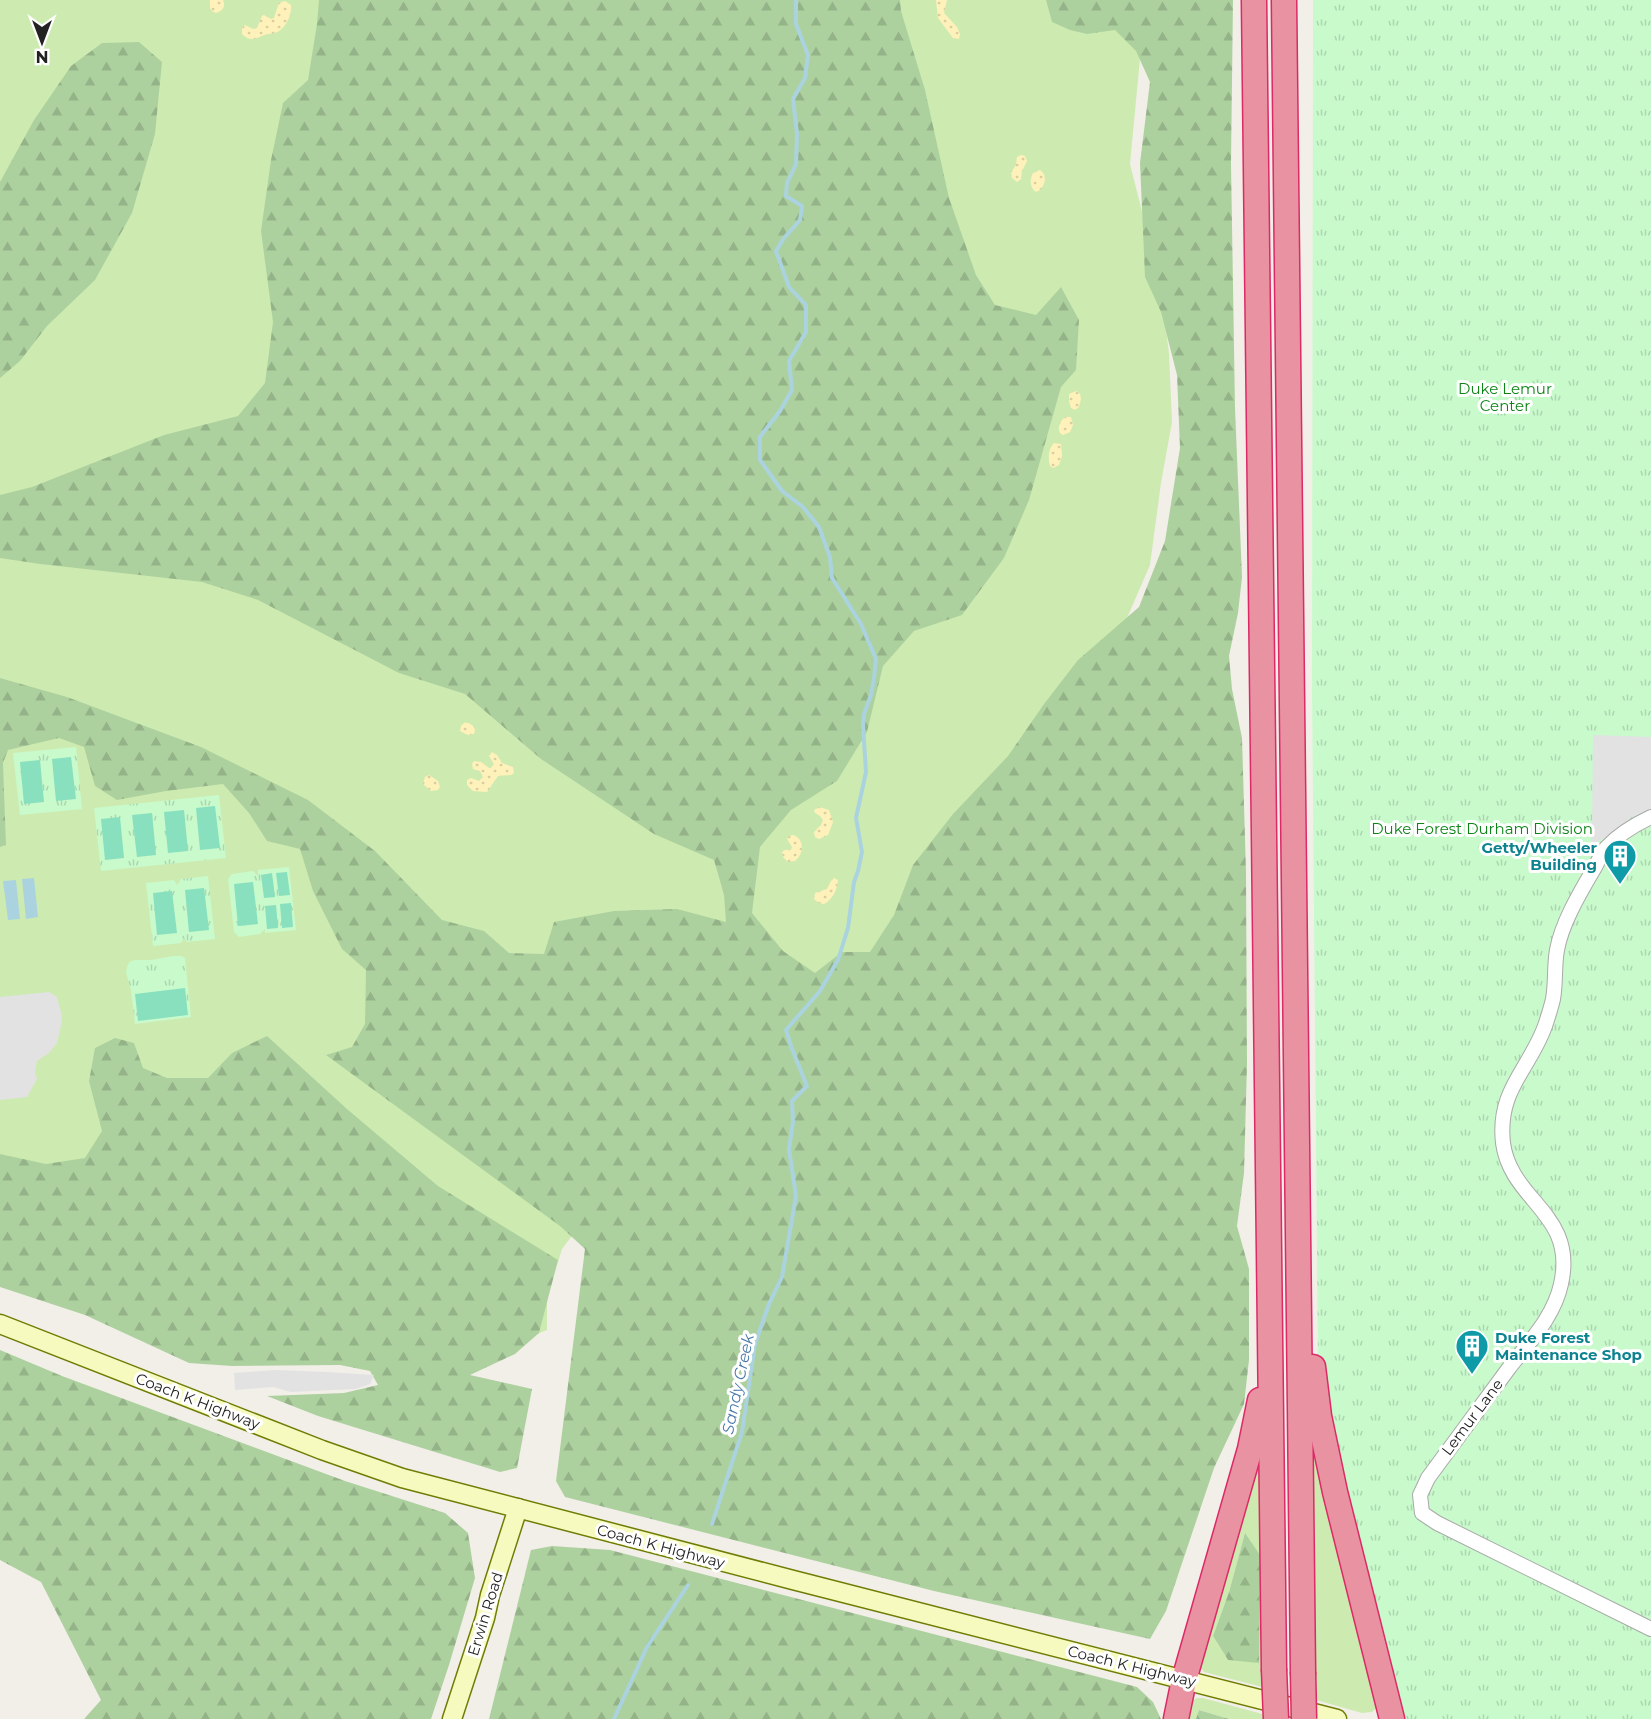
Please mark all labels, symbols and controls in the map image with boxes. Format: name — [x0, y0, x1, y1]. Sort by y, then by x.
north arrow — [12, 12, 72, 72]
text: N — [36, 47, 48, 66]
park label: Duke Lemur Center — [1458, 379, 1552, 415]
park label: Duke Forest Durham Division — [1371, 819, 1593, 838]
place label: Getty/Wheeler Building — [1482, 838, 1598, 874]
building icon: Getty/Wheeler Building — [1602, 838, 1638, 885]
building icon: Duke Forest Maintenance Shop — [1454, 1328, 1490, 1375]
place label: Duke Forest Maintenance Shop — [1495, 1328, 1642, 1364]
water label: Sandy Creek — [718, 1331, 758, 1436]
street label: Coach K Highway — [133, 1369, 264, 1434]
street label: Lemur Lane — [1437, 1375, 1507, 1459]
street label: Coach K Highway — [595, 1520, 728, 1572]
street label: Erwin Road — [463, 1570, 507, 1658]
street label: Coach K Highway — [1066, 1641, 1199, 1691]

